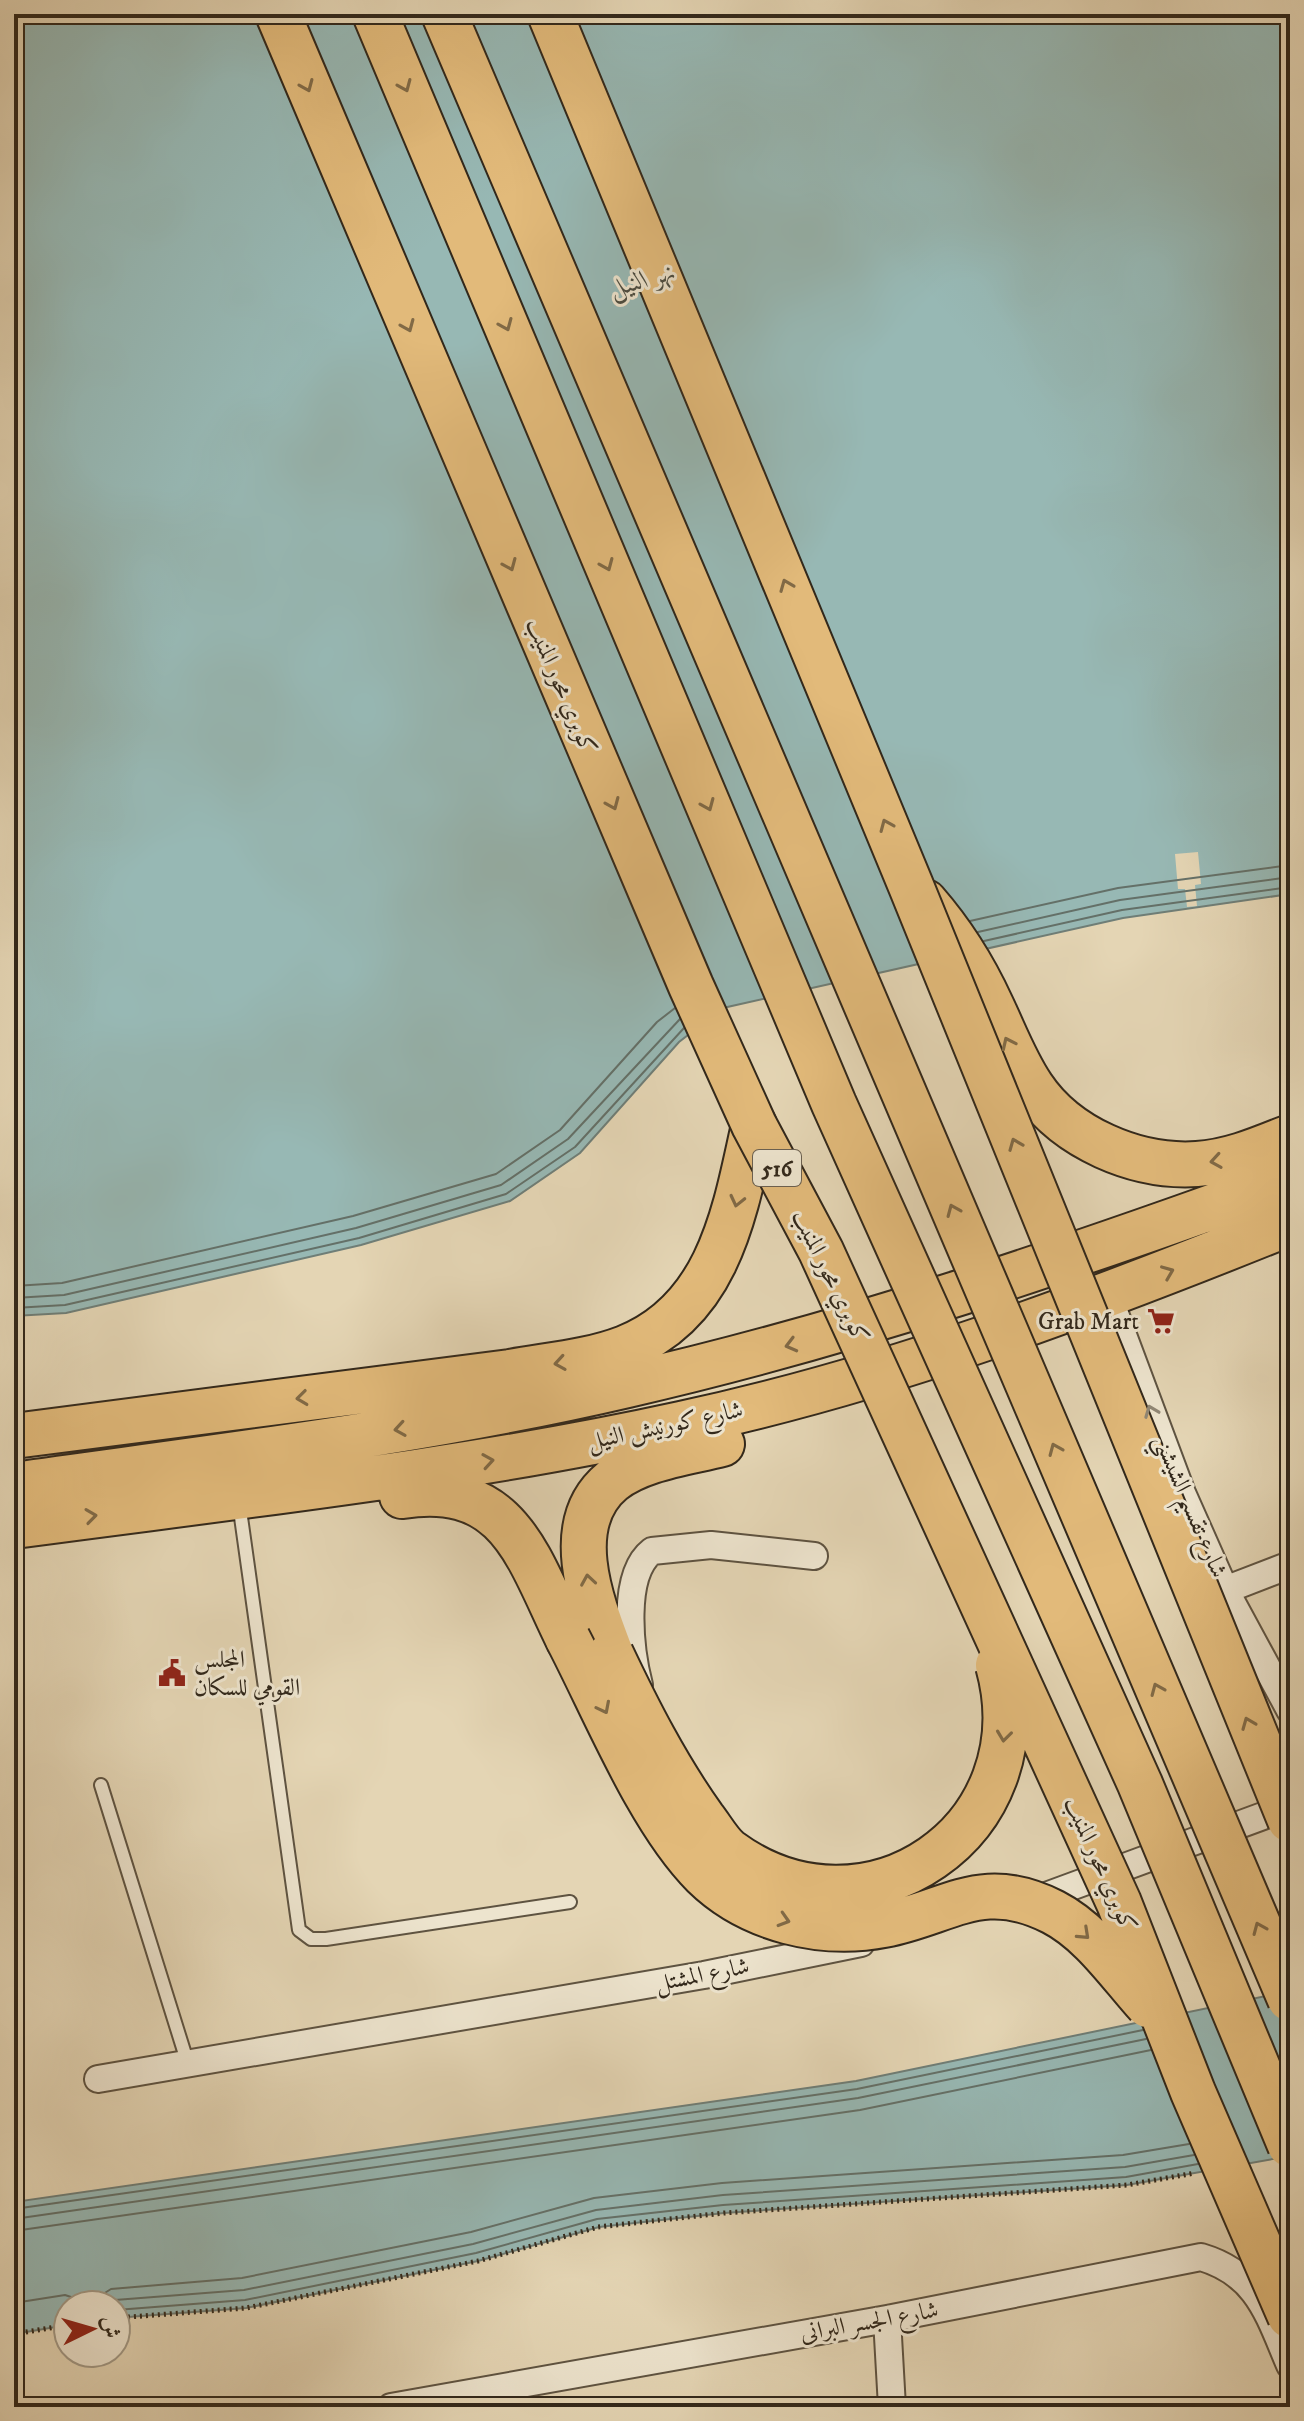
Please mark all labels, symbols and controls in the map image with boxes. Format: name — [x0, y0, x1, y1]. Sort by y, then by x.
one-way arrow — [298, 78, 314, 92]
one-way arrow — [396, 78, 412, 92]
water label: نهر النيل — [605, 255, 680, 306]
one-way arrow — [497, 317, 513, 332]
one-way arrow — [398, 318, 414, 332]
one-way arrow — [501, 557, 517, 571]
one-way arrow — [598, 557, 614, 571]
one-way arrow — [779, 579, 796, 593]
street label: كوبري محور المنيب — [516, 614, 603, 760]
one-way arrow — [603, 796, 619, 810]
one-way arrow — [699, 796, 715, 811]
one-way arrow — [879, 819, 895, 833]
one-way arrow — [1002, 1036, 1018, 1051]
one-way arrow — [1008, 1138, 1025, 1152]
road number: 516 — [753, 1150, 801, 1186]
one-way arrow — [1209, 1152, 1223, 1169]
one-way arrow — [729, 1194, 746, 1207]
one-way arrow — [946, 1204, 962, 1218]
street label: كوبري محور المنيب — [782, 1205, 875, 1350]
one-way arrow — [1160, 1265, 1174, 1282]
supermarket icon: Grab Mart — [1146, 1306, 1176, 1336]
place label: Grab Mart — [1038, 1307, 1139, 1337]
one-way arrow — [784, 1335, 798, 1352]
one-way arrow — [553, 1354, 567, 1371]
one-way arrow — [295, 1390, 308, 1407]
street label: شارع كورنيش النيل — [585, 1395, 746, 1461]
one-way arrow — [1145, 1405, 1161, 1419]
one-way arrow — [393, 1420, 407, 1437]
street label: شارع تقسيم الشيشني — [1139, 1430, 1234, 1586]
one-way arrow — [1048, 1443, 1064, 1457]
one-way arrow — [481, 1453, 494, 1470]
one-way arrow — [84, 1508, 98, 1525]
one-way arrow — [580, 1573, 597, 1586]
place label: المجلس القومي للسكان — [194, 1645, 300, 1706]
public building icon: المجلس القومي للسكان — [157, 1658, 187, 1688]
one-way arrow — [1150, 1682, 1166, 1697]
one-way arrow — [594, 1700, 609, 1715]
one-way arrow — [1241, 1717, 1258, 1731]
one-way arrow — [996, 1729, 1013, 1743]
street label: كوبري محور المنيب — [1054, 1792, 1143, 1938]
one-way arrow — [776, 1910, 790, 1926]
one-way arrow — [1253, 1921, 1269, 1936]
one-way arrow — [1074, 1925, 1089, 1939]
street label: شارع المشتل — [652, 1951, 753, 2003]
north arrow — [52, 2289, 132, 2369]
street label: شارع الجسر البرانى — [798, 2295, 941, 2353]
text: ش — [96, 2315, 125, 2339]

